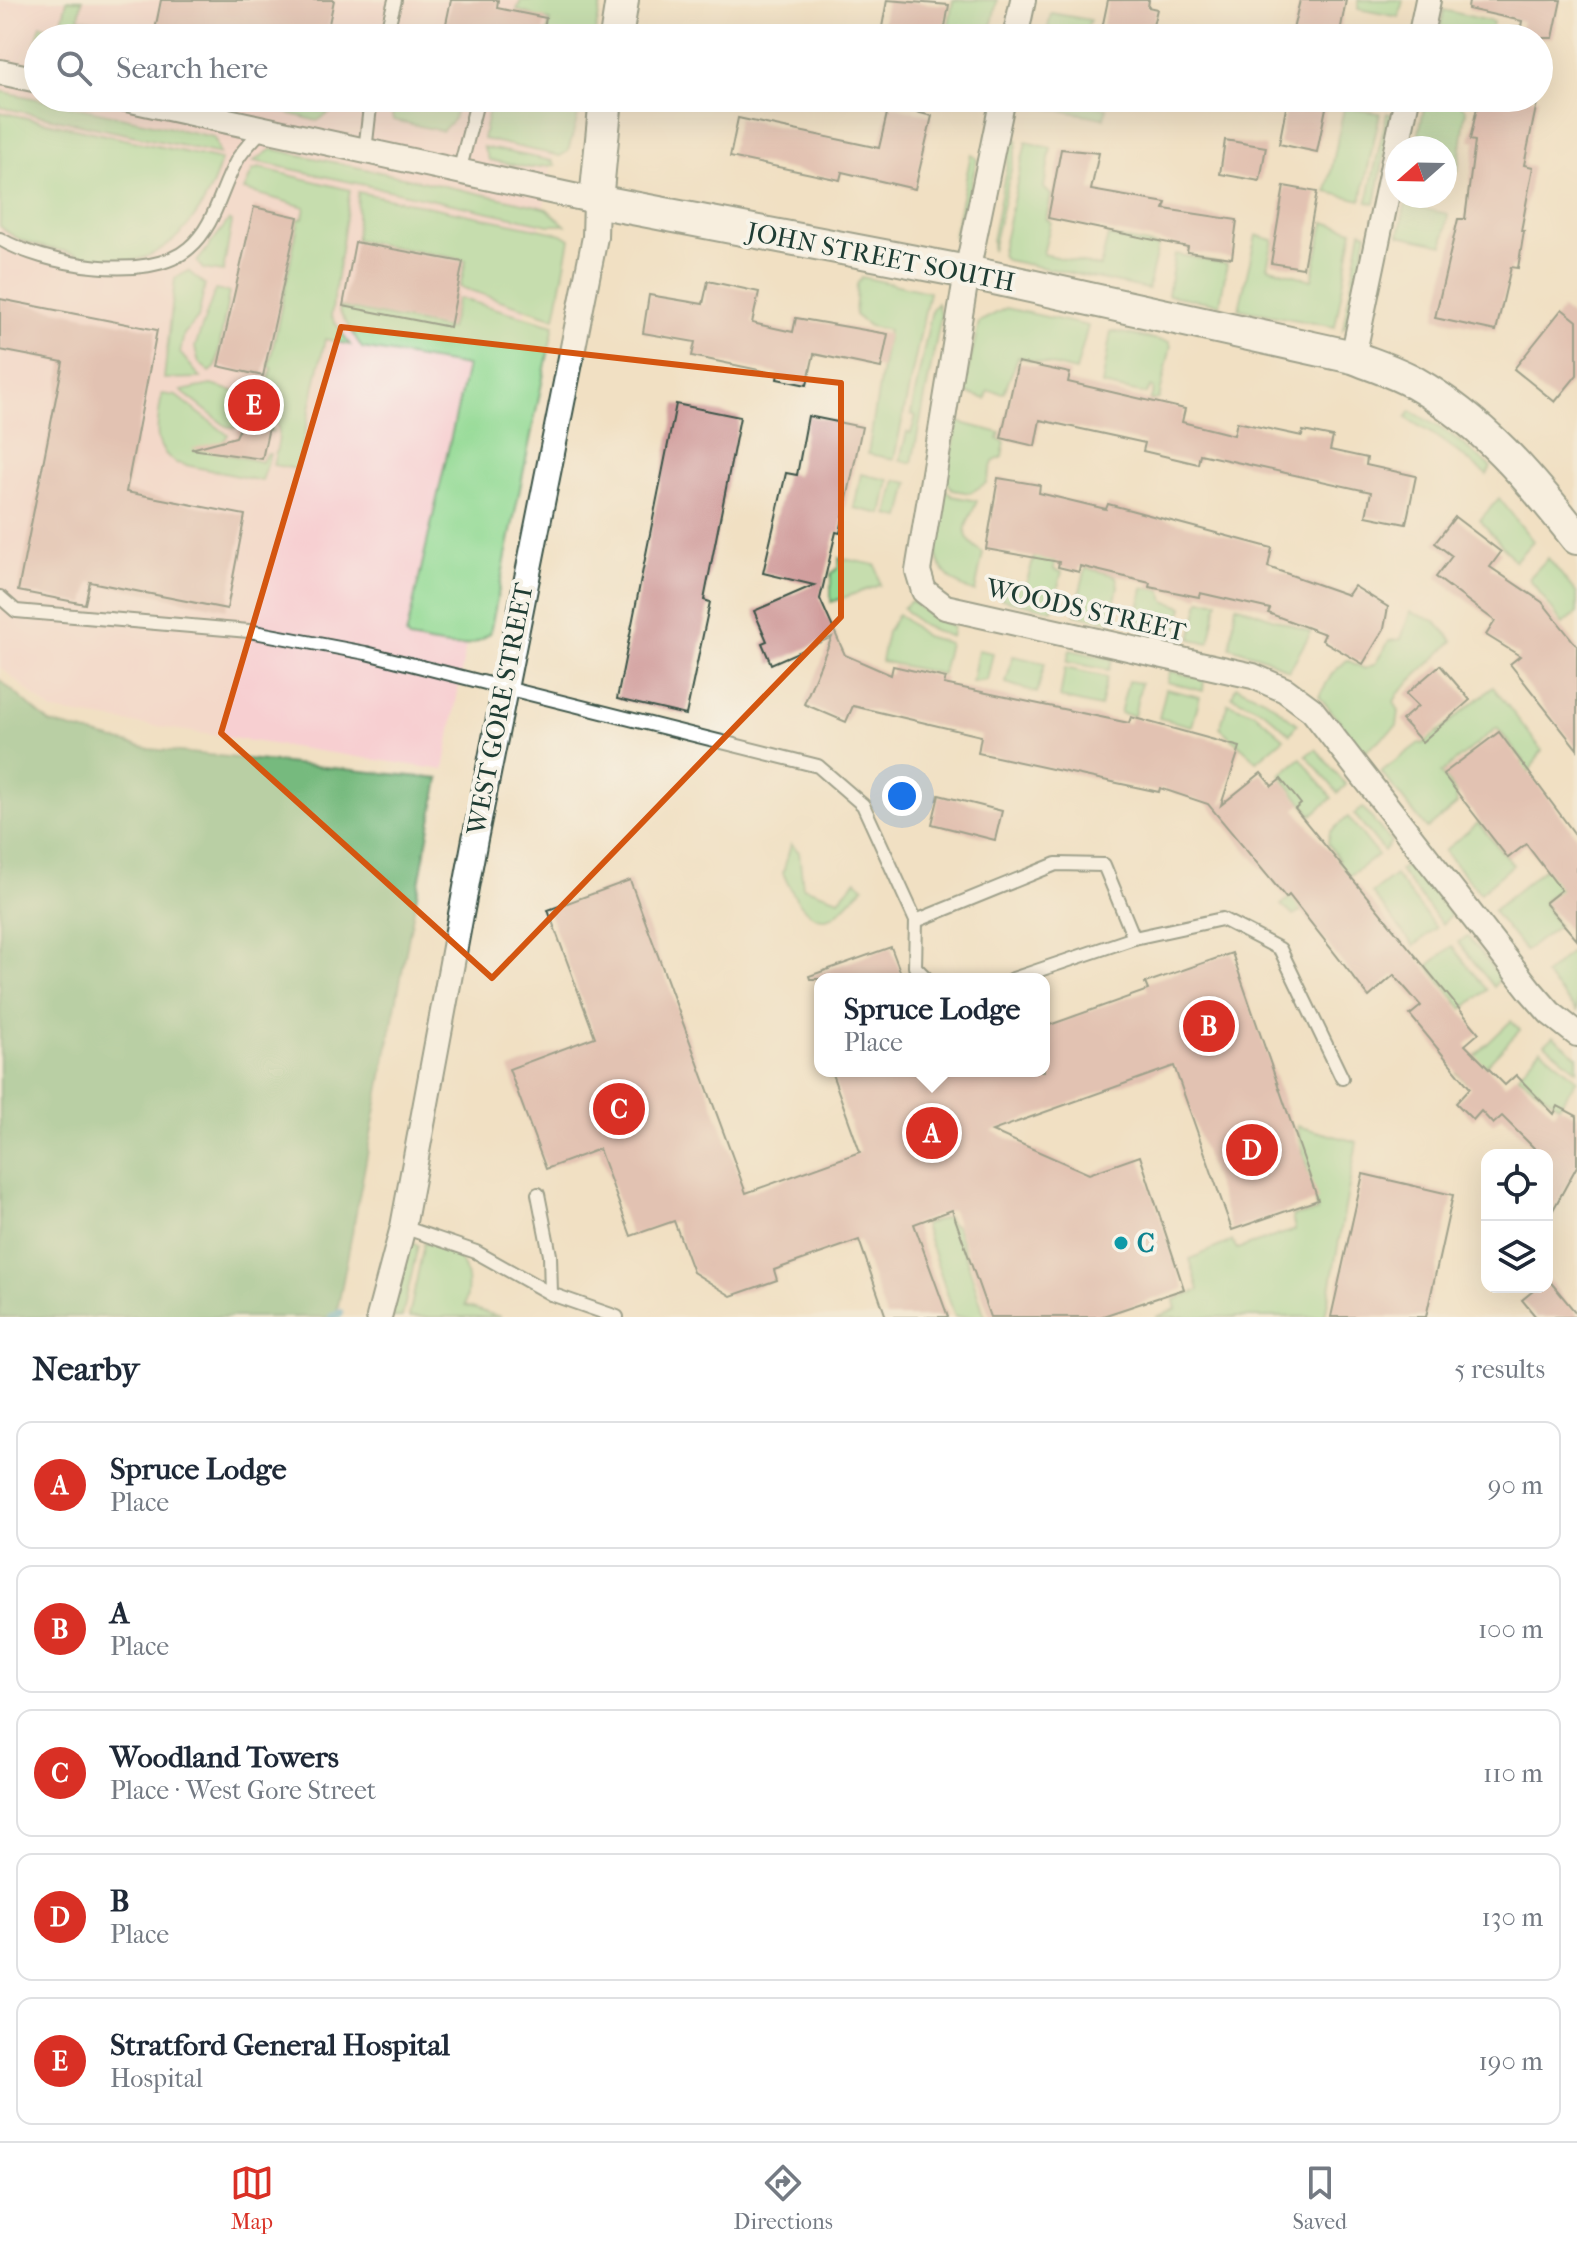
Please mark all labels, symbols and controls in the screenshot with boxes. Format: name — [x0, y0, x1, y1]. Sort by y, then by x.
search box — [24, 24, 1553, 112]
icon: search — [52, 46, 96, 90]
text: Search here — [116, 51, 268, 86]
north arrow — [1385, 136, 1457, 208]
street label: JOHN STREET SOUTH — [743, 215, 1018, 298]
pin: E — [228, 375, 280, 435]
street label: WOODS STREET — [982, 572, 1189, 648]
street label: WEST GORE STREET — [460, 580, 540, 839]
your location — [882, 776, 922, 816]
popup — [814, 973, 1050, 1077]
text: Spruce Lodge — [844, 992, 1020, 1027]
pin: B — [1183, 996, 1235, 1056]
text: Place — [844, 1027, 903, 1058]
pin: C — [593, 1079, 645, 1139]
pin: A — [906, 1103, 958, 1163]
pin: D — [1226, 1120, 1278, 1180]
map controls — [1481, 1149, 1553, 1293]
button: locate — [1481, 1149, 1553, 1221]
button: layers — [1481, 1221, 1553, 1293]
place label: C — [1137, 1228, 1155, 1259]
marker: C — [1112, 1234, 1130, 1252]
text: Nearby — [32, 1349, 139, 1389]
text: 5 results — [1454, 1354, 1545, 1385]
text: Spruce Lodge — [110, 1452, 286, 1487]
text: A — [52, 1470, 68, 1501]
text: 90 m — [1488, 1470, 1543, 1501]
text: Place — [110, 1487, 169, 1518]
text: A — [110, 1596, 129, 1631]
text: B — [52, 1614, 68, 1645]
text: 100 m — [1478, 1614, 1543, 1645]
text: Place — [110, 1631, 169, 1662]
text: Woodland Towers — [110, 1740, 339, 1775]
text: C — [51, 1758, 69, 1789]
text: 110 m — [1483, 1758, 1543, 1789]
text: Place · West Gore Street — [110, 1775, 376, 1806]
text: B — [110, 1884, 130, 1919]
text: D — [50, 1902, 70, 1933]
text: 130 m — [1482, 1902, 1543, 1933]
text: Place — [110, 1919, 169, 1950]
text: Stratford General Hospital — [110, 2028, 450, 2063]
text: E — [52, 2046, 68, 2077]
text: 190 m — [1479, 2046, 1543, 2077]
text: Hospital — [110, 2063, 203, 2094]
tab: Map — [230, 2161, 274, 2235]
tab: Directions — [734, 2161, 833, 2235]
tab: Saved — [1293, 2161, 1347, 2235]

